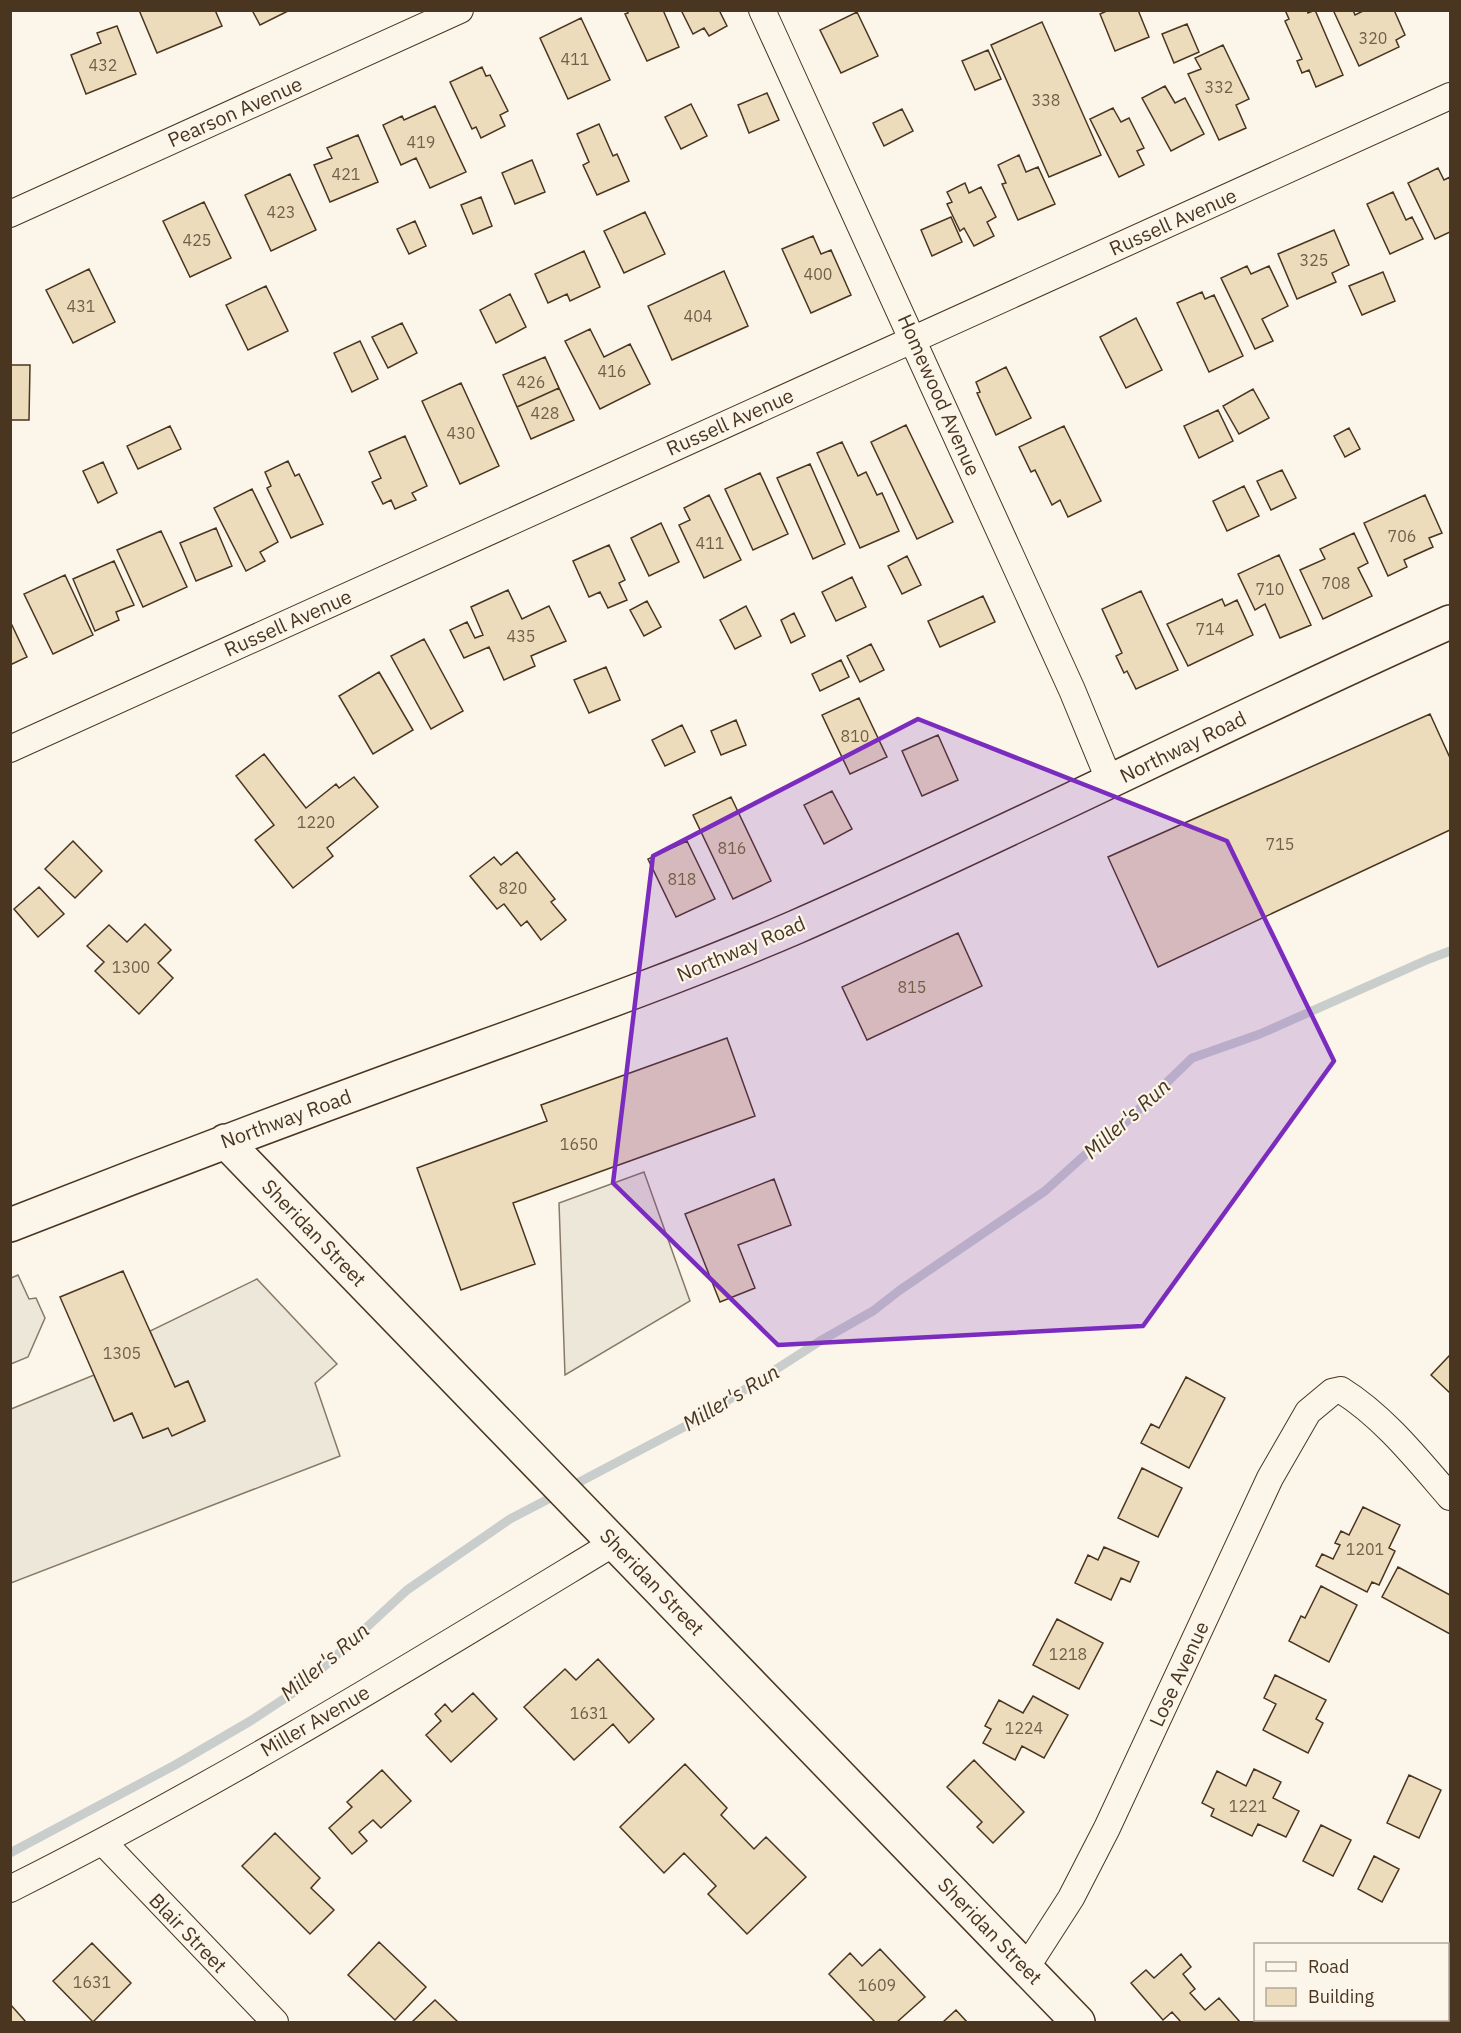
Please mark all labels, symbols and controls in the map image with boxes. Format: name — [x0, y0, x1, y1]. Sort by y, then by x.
house number: 320 — [1359, 28, 1387, 48]
house number: 411 — [561, 49, 589, 69]
house number: 432 — [89, 55, 117, 75]
street label: Pearson Avenue — [163, 70, 306, 153]
house number: 332 — [1205, 77, 1233, 97]
house number: 338 — [1032, 90, 1060, 110]
house number: 419 — [407, 132, 435, 152]
house number: 421 — [332, 164, 360, 184]
street label: Russell Avenue — [1105, 181, 1241, 262]
house number: 423 — [267, 202, 295, 222]
house number: 425 — [183, 230, 211, 250]
house number: 325 — [1300, 250, 1328, 270]
house number: 400 — [804, 264, 832, 284]
house number: 431 — [67, 296, 95, 316]
house number: 404 — [684, 306, 712, 326]
street label: Homewood Avenue — [892, 310, 987, 480]
house number: 416 — [598, 361, 626, 381]
house number: 426 — [517, 372, 545, 392]
street label: Russell Avenue — [662, 381, 798, 462]
house number: 428 — [531, 403, 559, 423]
house number: 430 — [447, 423, 475, 443]
house number: 706 — [1388, 526, 1416, 546]
house number: 411 — [696, 533, 724, 553]
house number: 708 — [1322, 573, 1350, 593]
house number: 710 — [1256, 579, 1284, 599]
street label: Russell Avenue — [220, 582, 356, 663]
house number: 714 — [1196, 619, 1224, 639]
house number: 435 — [507, 626, 535, 646]
street label: Northway Road — [1115, 704, 1250, 789]
house number: 810 — [841, 726, 869, 746]
house number: 1220 — [297, 812, 335, 832]
house number: 715 — [1266, 834, 1294, 854]
house number: 816 — [718, 838, 746, 858]
house number: 818 — [668, 869, 696, 889]
house number: 820 — [499, 878, 527, 898]
street label: Northway Road — [672, 909, 809, 988]
house number: 1300 — [112, 957, 150, 977]
house number: 815 — [898, 977, 926, 997]
water label: Miller's Run — [1077, 1072, 1176, 1165]
street label: Northway Road — [217, 1082, 355, 1155]
house number: 1650 — [560, 1134, 598, 1154]
street label: Sheridan Street — [256, 1173, 373, 1292]
house number: 1305 — [103, 1343, 141, 1363]
water label: Miller's Run — [677, 1357, 784, 1437]
street label: Sheridan Street — [594, 1522, 711, 1641]
house number: 1201 — [1346, 1539, 1384, 1559]
water label: Miller's Run — [274, 1616, 375, 1707]
street label: Lose Avenue — [1142, 1617, 1215, 1731]
house number: 1218 — [1049, 1644, 1087, 1664]
street label: Miller Avenue — [255, 1678, 374, 1763]
house number: 1631 — [570, 1703, 608, 1723]
house number: 1224 — [1005, 1718, 1043, 1738]
house number: 1221 — [1229, 1796, 1267, 1816]
street label: Sheridan Street — [932, 1871, 1049, 1990]
street label: Blair Street — [144, 1887, 233, 1978]
legend — [1254, 1943, 1449, 2021]
text: Road — [1308, 1955, 1349, 1978]
house number: 1631 — [73, 1972, 111, 1992]
house number: 1609 — [858, 1975, 896, 1995]
text: Building — [1308, 1985, 1375, 2008]

